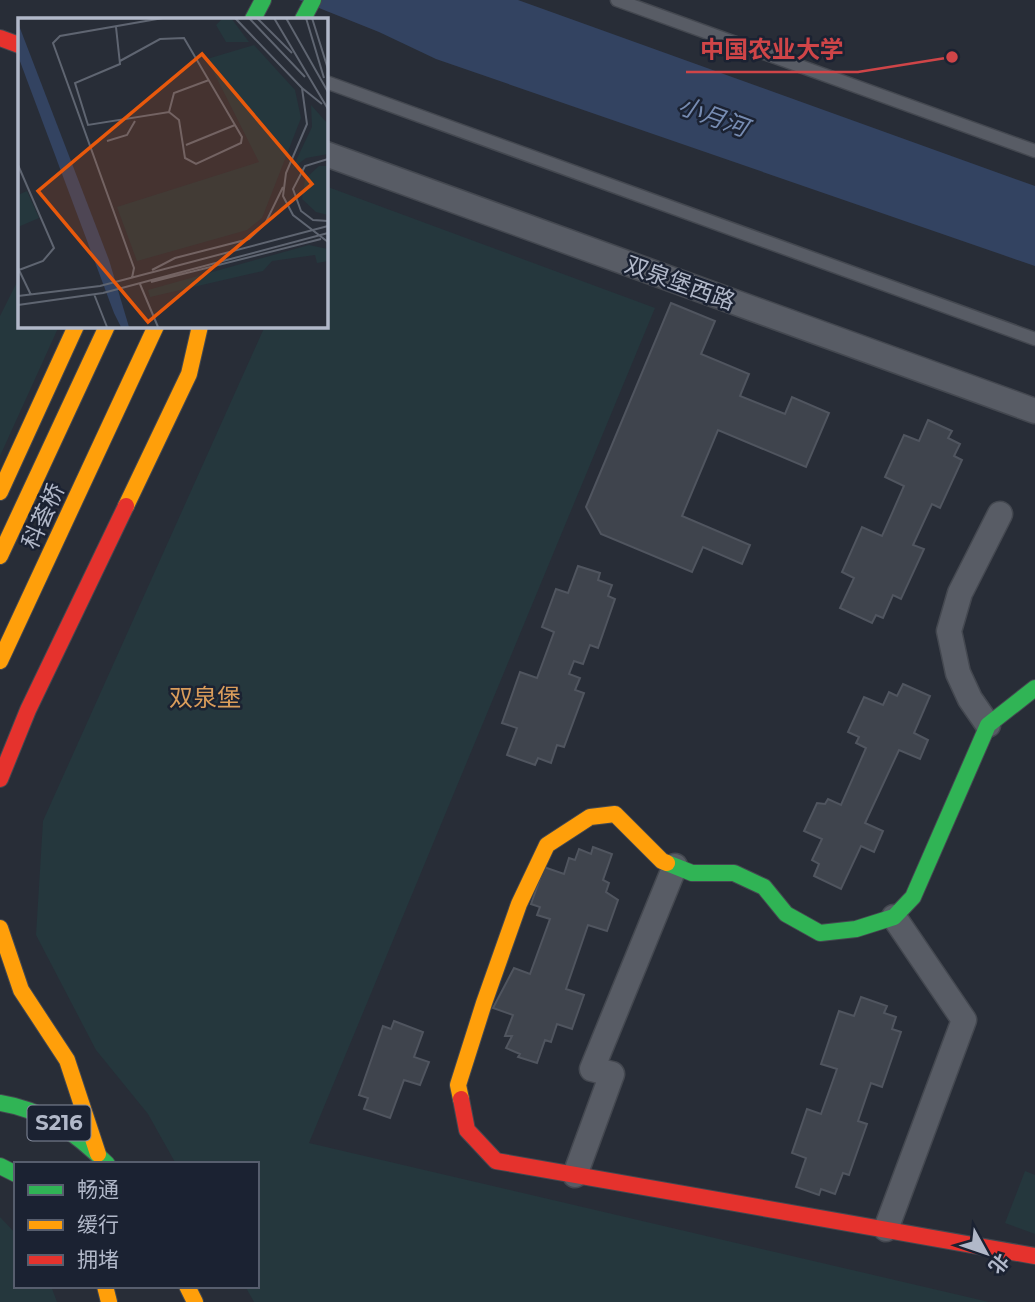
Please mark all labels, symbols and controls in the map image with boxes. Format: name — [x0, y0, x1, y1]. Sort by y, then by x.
inset map — [18, 18, 327, 327]
callout: 中国农业大学 — [686, 27, 858, 72]
text: 中国农业大学 — [700, 35, 844, 64]
water label: 小月河 — [674, 91, 756, 144]
street label: 双泉堡西路 — [621, 250, 739, 316]
street label: 科荟桥 — [16, 479, 70, 553]
district label: 双泉堡 — [169, 683, 241, 712]
road number: S216 — [28, 1106, 90, 1140]
legend — [14, 1162, 259, 1288]
text: 畅通 — [77, 1177, 119, 1202]
text: 缓行 — [77, 1212, 119, 1237]
north arrow — [951, 1218, 1021, 1288]
text: 拥堵 — [77, 1247, 119, 1272]
text: 北 — [984, 1249, 1014, 1278]

